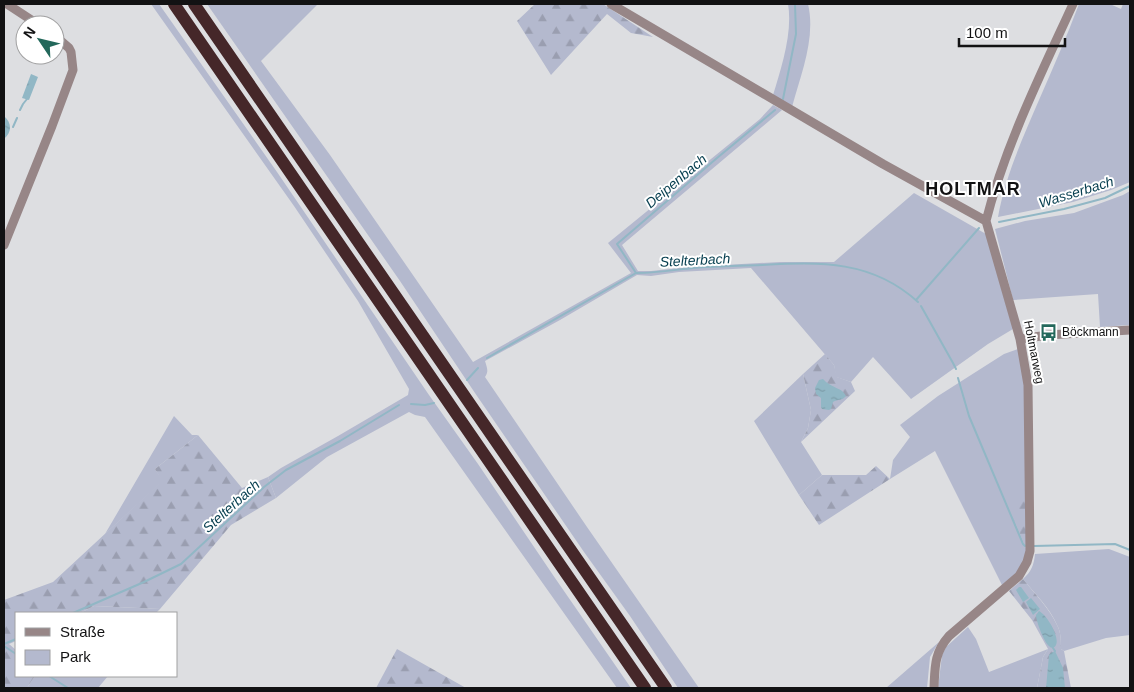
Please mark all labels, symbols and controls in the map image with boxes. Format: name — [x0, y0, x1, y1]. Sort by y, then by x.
north arrow — [15, 15, 65, 65]
scale bar — [959, 15, 1065, 47]
text: N — [20, 24, 39, 41]
text: 100 m — [966, 24, 1008, 41]
water label: Deipenbach — [642, 151, 710, 211]
water label: Wasserbach — [1037, 173, 1116, 211]
district label: HOLTMAR — [925, 179, 1021, 199]
water label: Stelterbach — [659, 250, 731, 270]
street label: Holtmarweg — [1021, 319, 1047, 385]
bus stop icon: Böckmann — [1038, 322, 1058, 342]
place label: Böckmann — [1062, 325, 1119, 339]
water label: Stelterbach — [199, 476, 263, 536]
legend — [15, 612, 178, 677]
text: Straße — [60, 623, 105, 640]
text: Park — [60, 648, 91, 665]

